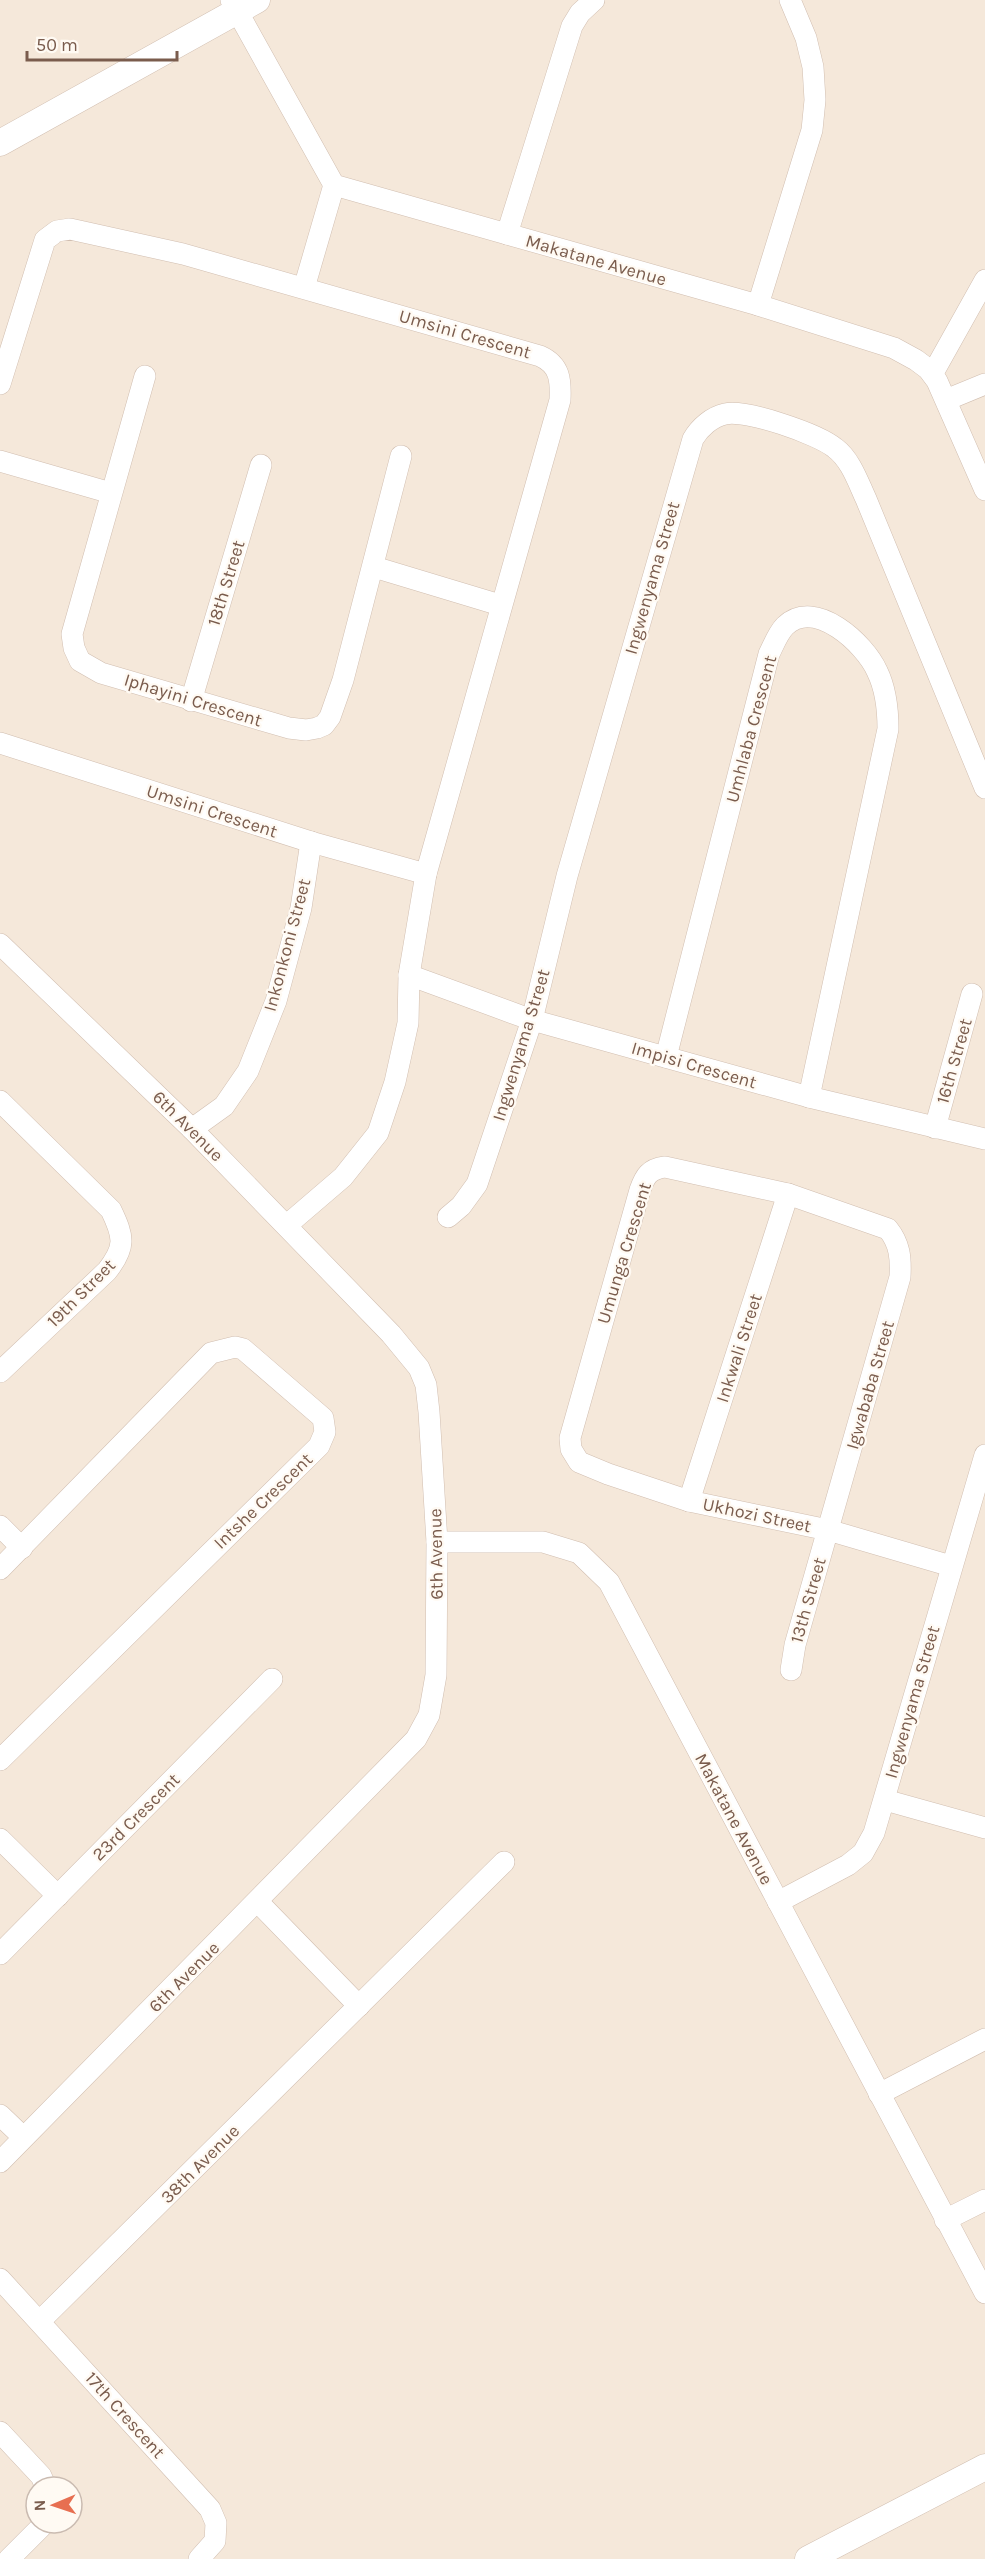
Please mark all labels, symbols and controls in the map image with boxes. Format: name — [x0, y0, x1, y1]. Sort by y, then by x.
scale bar — [27, 24, 177, 62]
text: 50 m — [36, 34, 78, 56]
street label: Makatane Avenue — [523, 229, 669, 291]
street label: Umsini Crescent — [396, 305, 534, 363]
street label: Ingwenyama Street — [620, 499, 684, 657]
street label: 18th Street — [203, 537, 249, 628]
street label: Umhlaba Crescent — [721, 653, 781, 805]
street label: Iphayini Crescent — [121, 669, 265, 731]
street label: Umsini Crescent — [144, 779, 280, 843]
street label: Inkonkoni Street — [259, 876, 315, 1014]
street label: Ingwenyama Street — [487, 966, 555, 1124]
street label: 16th Street — [931, 1016, 977, 1106]
street label: Impisi Crescent — [629, 1037, 759, 1093]
street label: 6th Avenue — [148, 1086, 228, 1166]
street label: Umunga Crescent — [592, 1179, 656, 1327]
street label: 19th Street — [42, 1254, 120, 1332]
street label: Inkwali Street — [711, 1291, 767, 1405]
street label: Igwababa Street — [841, 1318, 899, 1452]
street label: Intshe Crescent — [209, 1448, 317, 1554]
street label: Ukhozi Street — [701, 1493, 813, 1537]
street label: 6th Avenue — [424, 1508, 448, 1600]
street label: 13th Street — [785, 1555, 831, 1645]
street label: Ingwenyama Street — [880, 1623, 944, 1781]
street label: Makatane Avenue — [690, 1750, 778, 1888]
street label: 23rd Crescent — [88, 1768, 185, 1865]
street label: 6th Avenue — [144, 1937, 224, 2017]
street label: 38th Avenue — [156, 2120, 244, 2208]
street label: 17th Crescent — [80, 2367, 170, 2463]
north arrow — [24, 2475, 84, 2535]
text: N — [30, 2499, 49, 2512]

